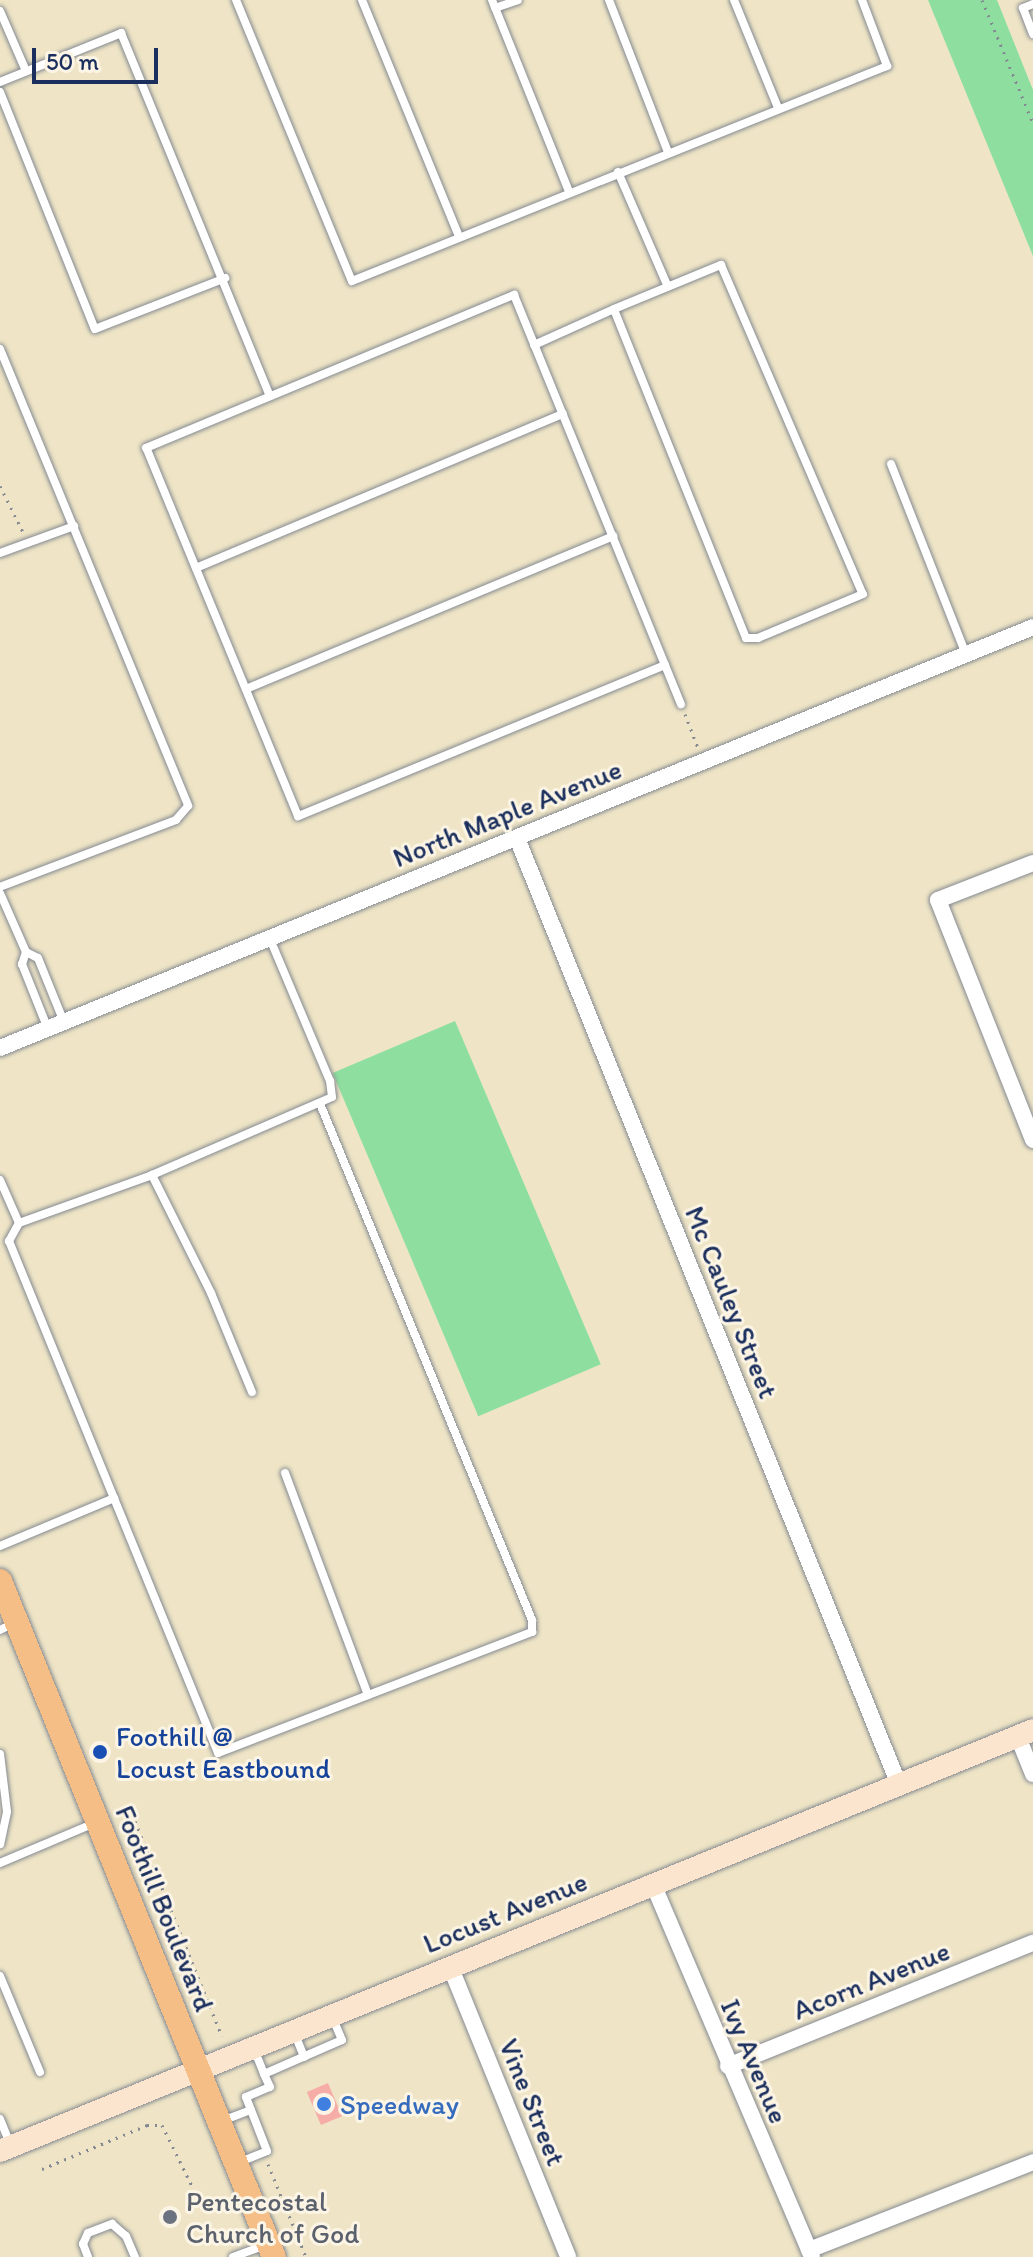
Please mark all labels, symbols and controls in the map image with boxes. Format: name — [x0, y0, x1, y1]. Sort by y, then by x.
scale bar — [36, 32, 162, 82]
text: 50 m — [46, 47, 99, 76]
street label: North Maple Avenue — [388, 752, 626, 874]
street label: Mc Cauley Street — [678, 1201, 786, 1403]
place label: Foothill @ Locust Eastbound — [116, 1719, 330, 1785]
marker: Foothill @ Locust Eastbound — [91, 1743, 109, 1761]
street label: Foothill Boulevard — [108, 1800, 222, 2016]
street label: Locust Avenue — [418, 1864, 592, 1960]
street label: Acorn Avenue — [788, 1933, 954, 2027]
street label: Ivy Avenue — [714, 1994, 796, 2128]
street label: Vine Street — [492, 2034, 574, 2170]
place label: Speedway — [340, 2087, 459, 2121]
marker: Speedway — [315, 2095, 333, 2113]
place label: Pentecostal Church of God — [186, 2184, 360, 2250]
marker: Pentecostal Church of God — [161, 2208, 179, 2226]

